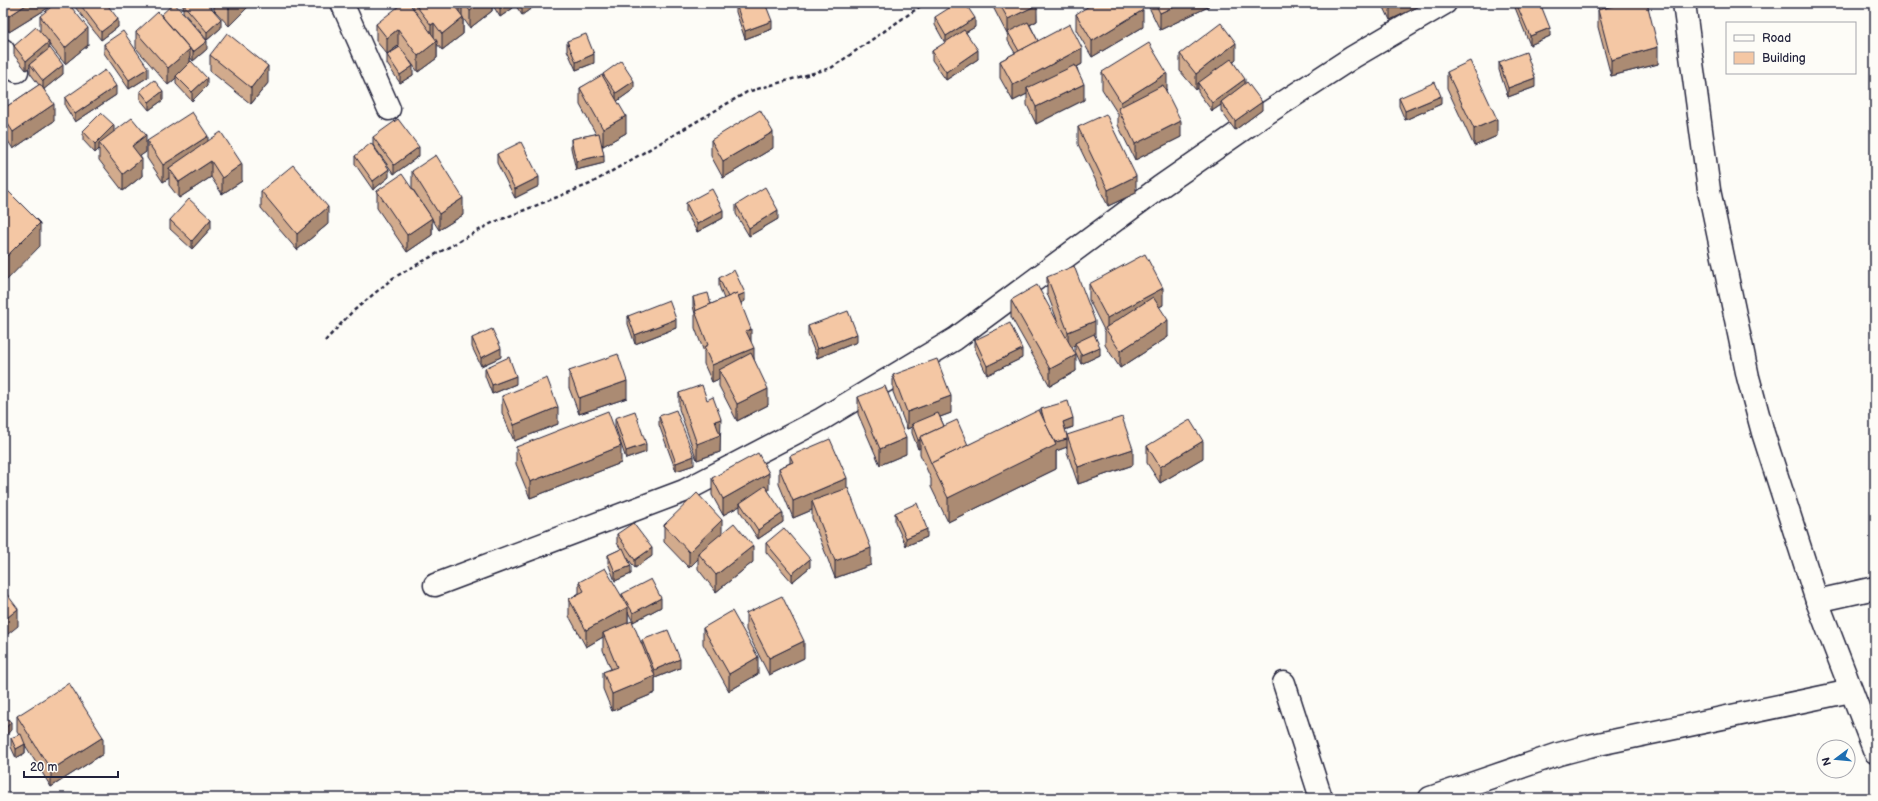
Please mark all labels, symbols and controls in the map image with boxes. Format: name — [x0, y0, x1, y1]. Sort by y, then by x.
legend — [1726, 22, 1856, 74]
text: Road — [1762, 31, 1791, 46]
text: Building — [1762, 51, 1806, 66]
north arrow — [1816, 739, 1856, 779]
scale bar — [24, 753, 118, 779]
text: N — [1819, 756, 1834, 767]
text: 20 m — [30, 760, 57, 775]

